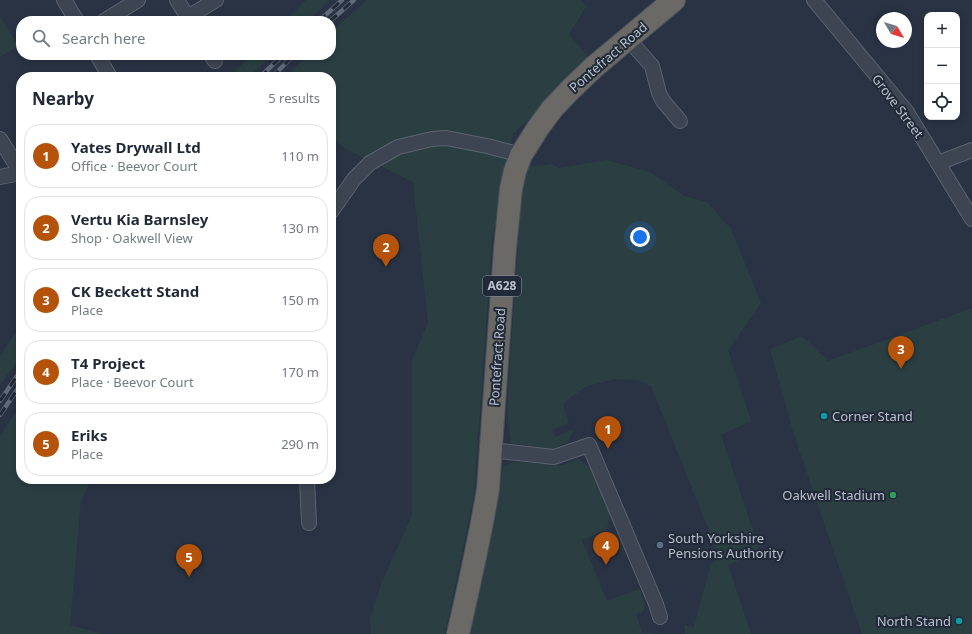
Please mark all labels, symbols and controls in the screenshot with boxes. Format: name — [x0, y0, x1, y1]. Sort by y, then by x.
north arrow — [876, 12, 912, 48]
map controls — [924, 12, 960, 120]
button: + — [924, 12, 960, 48]
search box — [16, 16, 336, 60]
street label: Pontefract Road — [565, 18, 651, 96]
icon: search — [30, 27, 52, 49]
text: Search here — [62, 28, 145, 48]
button: − — [924, 48, 960, 84]
street label: Grove Street — [868, 70, 928, 142]
button: locate — [924, 84, 960, 120]
text: Nearby — [32, 87, 94, 110]
text: 5 results — [268, 89, 320, 107]
text: Yates Drywall Ltd — [71, 137, 201, 157]
text: 1 — [42, 147, 50, 165]
text: 110 m — [281, 147, 319, 165]
text: Office · Beevor Court — [71, 157, 198, 175]
text: Vertu Kia Barnsley — [71, 209, 208, 229]
text: 2 — [42, 219, 50, 237]
text: 130 m — [281, 219, 319, 237]
your location — [630, 227, 650, 247]
text: Shop · Oakwell View — [71, 229, 193, 247]
pin: 2 — [373, 234, 399, 267]
road number: A628 — [483, 276, 521, 296]
text: CK Beckett Stand — [71, 281, 199, 301]
text: 3 — [42, 291, 50, 309]
text: 150 m — [281, 291, 319, 309]
text: Place — [71, 301, 103, 319]
street label: Pontefract Road — [485, 307, 509, 407]
pin: 3 — [888, 336, 914, 369]
text: T4 Project — [71, 353, 145, 373]
text: 4 — [42, 363, 50, 381]
text: 170 m — [281, 363, 319, 381]
text: Place · Beevor Court — [71, 373, 194, 391]
place label: Corner Stand — [832, 407, 913, 425]
marker: Corner Stand — [819, 411, 829, 421]
pin: 1 — [595, 416, 621, 449]
text: Eriks — [71, 425, 107, 445]
text: 5 — [42, 435, 50, 453]
text: 290 m — [281, 435, 319, 453]
text: Place — [71, 445, 103, 463]
place label: Oakwell Stadium — [782, 486, 885, 504]
marker: Oakwell Stadium — [888, 490, 898, 500]
place label: South Yorkshire Pensions Authority — [668, 529, 784, 562]
pin: 4 — [593, 532, 619, 565]
marker: South Yorkshire Pensions Authority — [655, 540, 665, 550]
pin: 5 — [176, 544, 202, 577]
place label: North Stand — [877, 612, 951, 630]
marker: North Stand — [954, 616, 964, 626]

